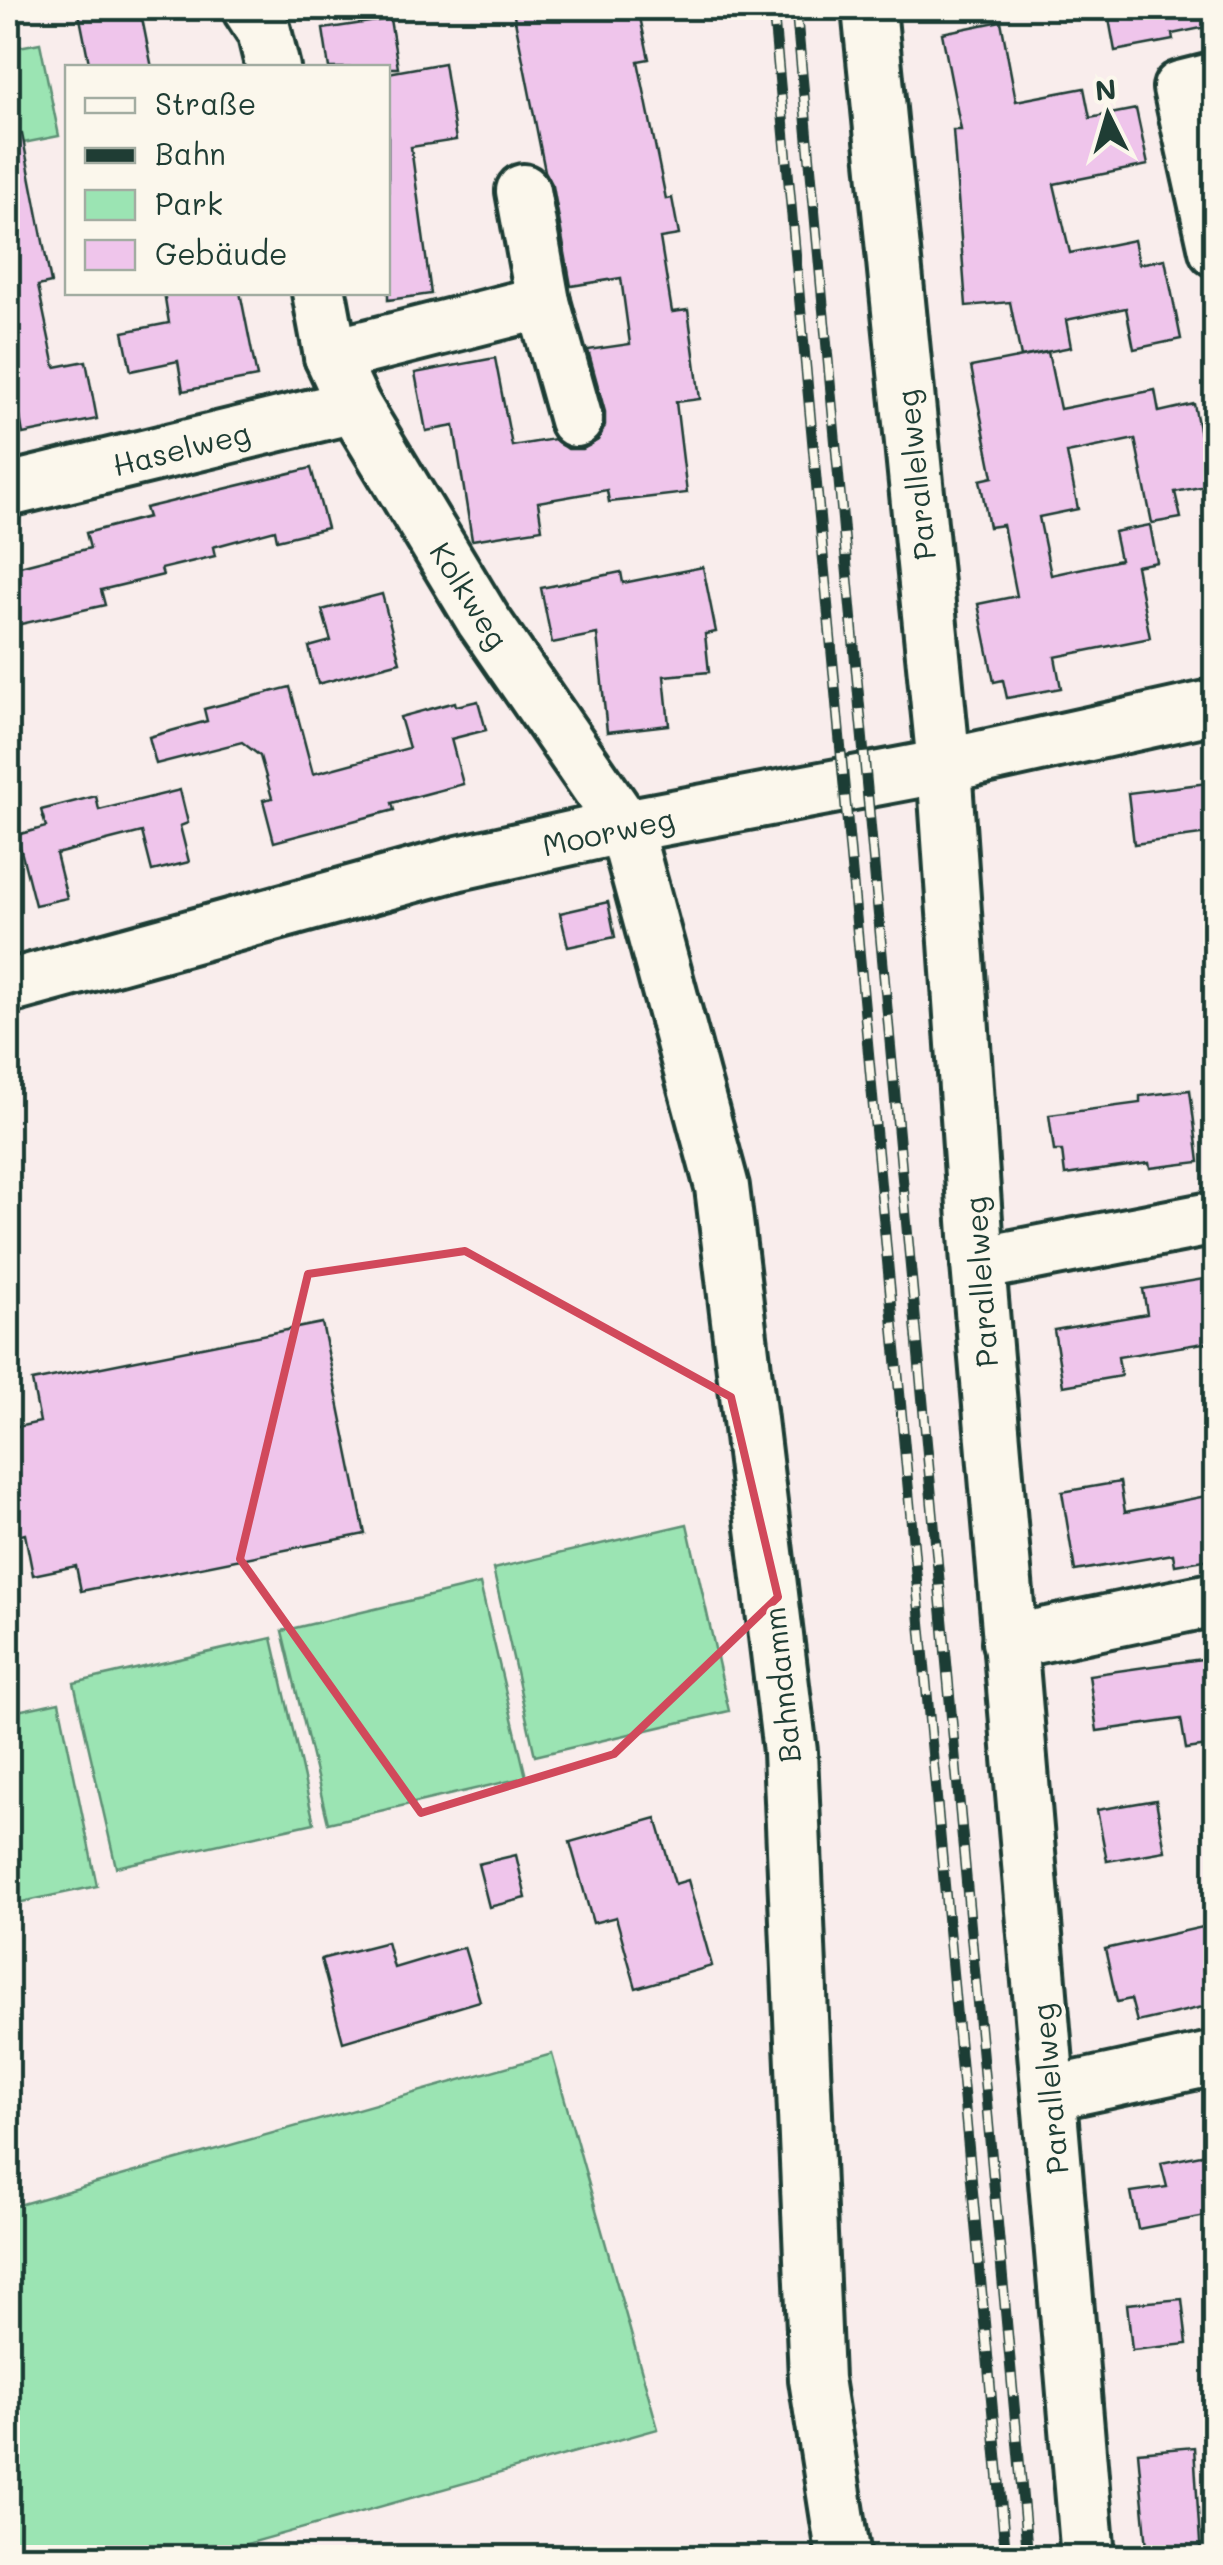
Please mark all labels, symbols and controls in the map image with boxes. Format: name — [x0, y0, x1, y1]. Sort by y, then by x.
legend — [65, 65, 390, 295]
north arrow — [1058, 65, 1158, 165]
text: N — [1094, 70, 1118, 108]
text: Straße — [155, 83, 256, 123]
text: Bahn — [155, 133, 226, 173]
text: Park — [155, 183, 223, 223]
text: Gebäude — [155, 233, 288, 273]
street label: Parallelweg — [886, 388, 944, 562]
street label: Haselweg — [108, 412, 254, 484]
street label: Kolkweg — [422, 534, 518, 656]
street label: Moorweg — [538, 798, 678, 864]
street label: Parallelweg — [954, 1195, 1006, 1369]
street label: Bahndamm — [753, 1605, 809, 1765]
street label: Parallelweg — [1022, 2002, 1076, 2176]

